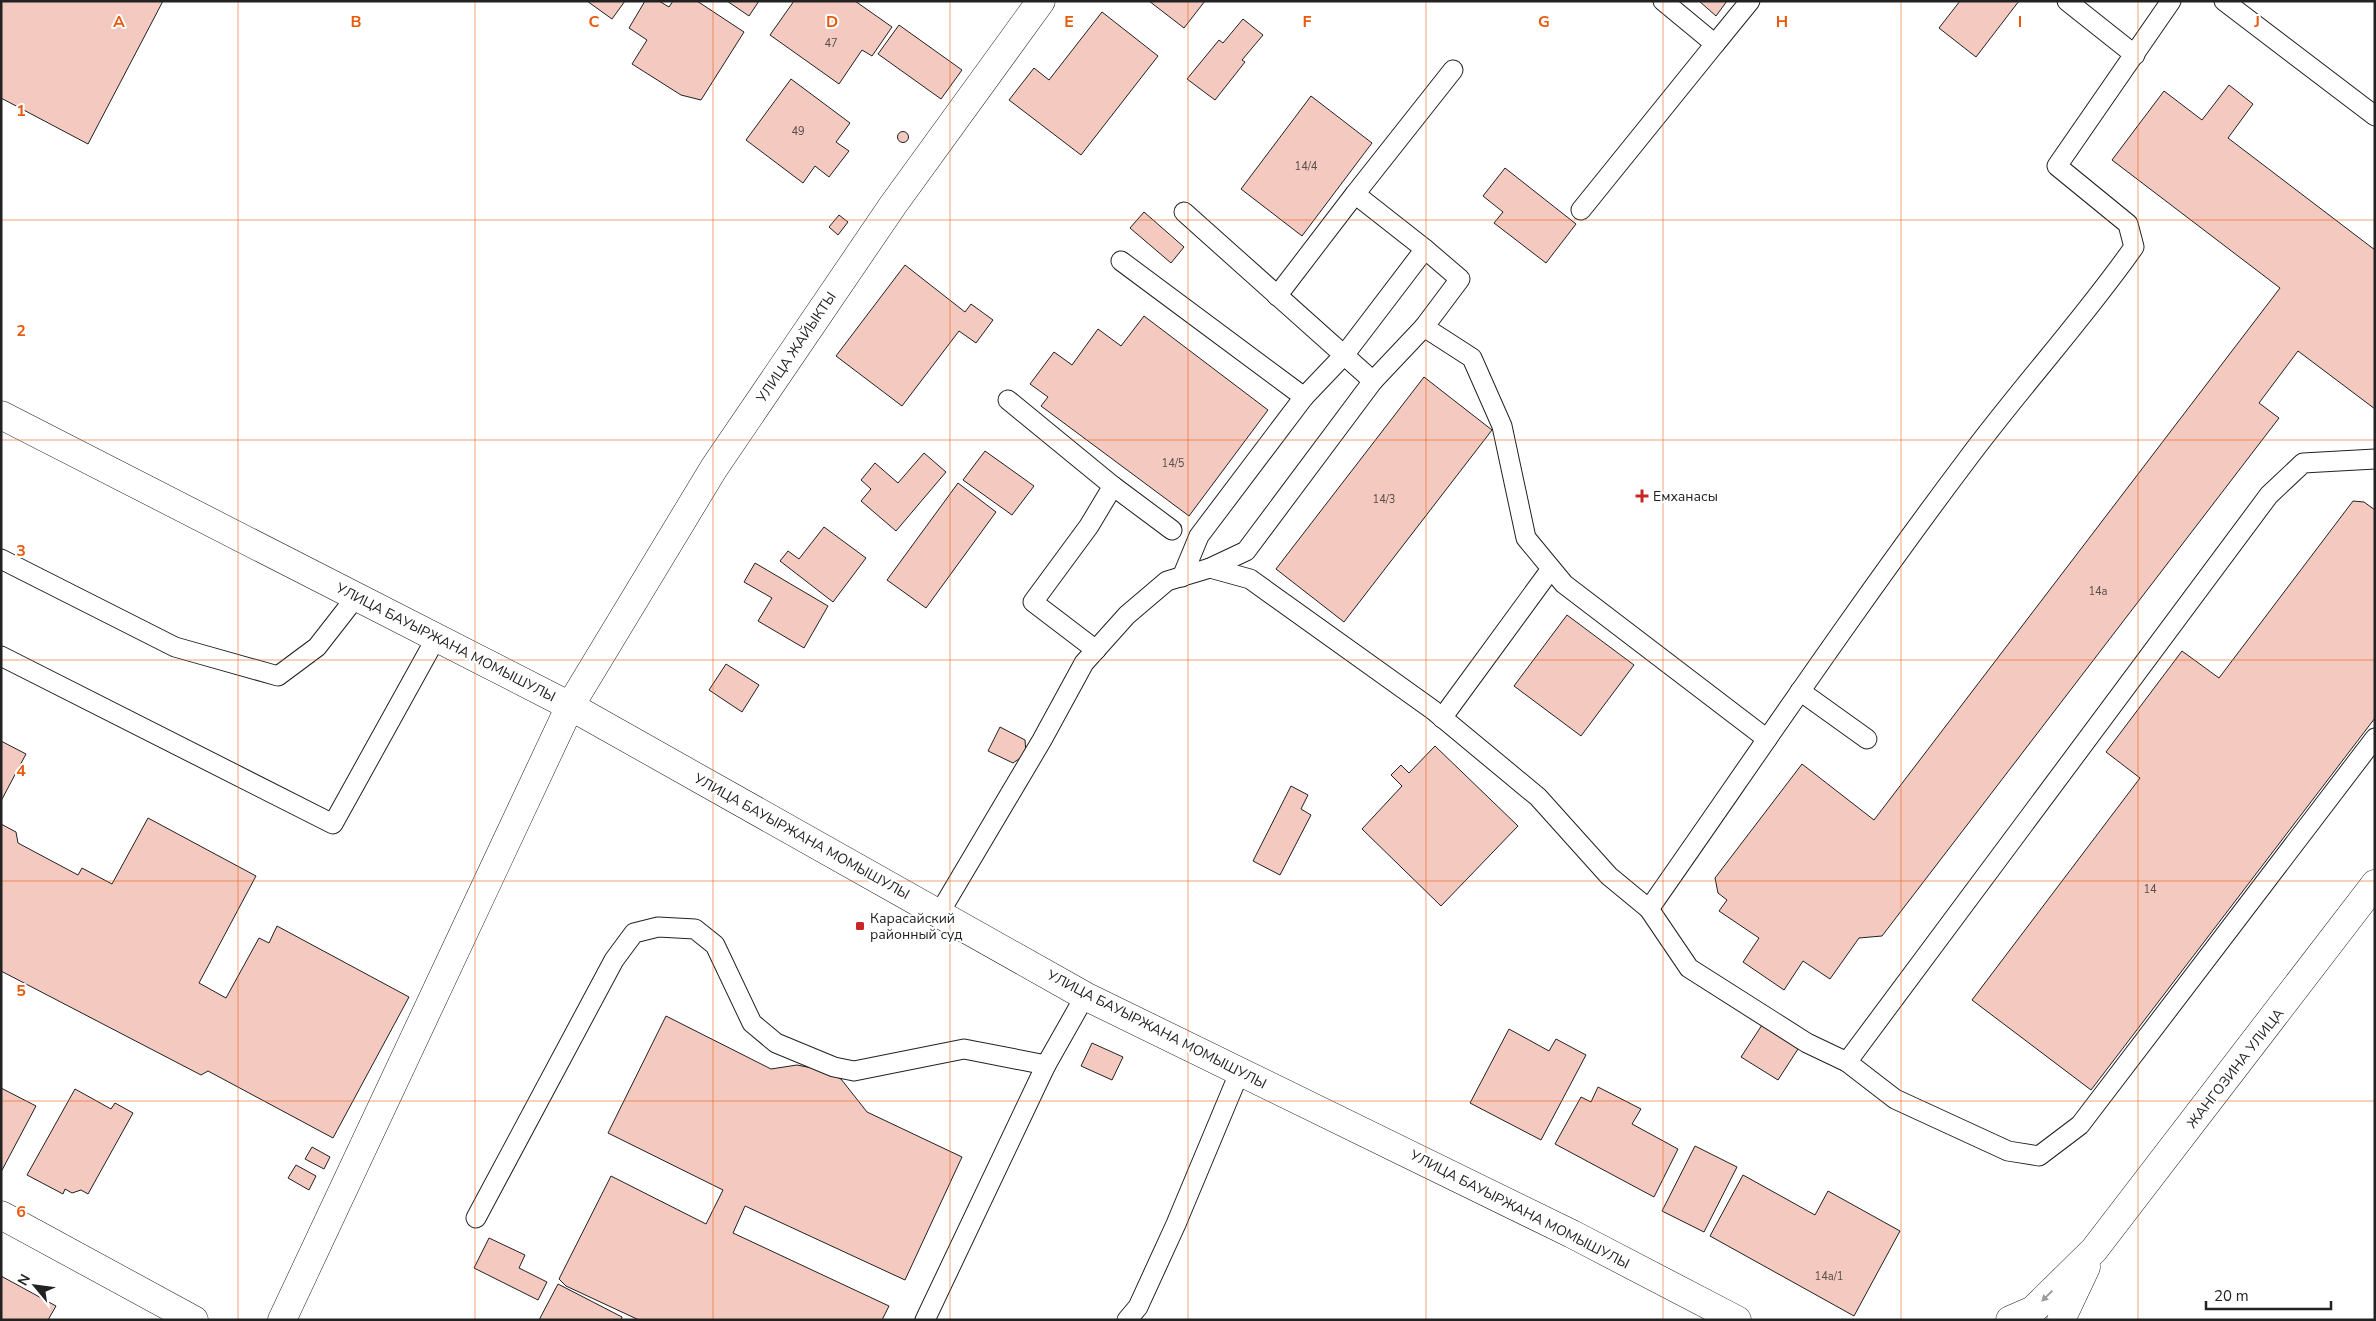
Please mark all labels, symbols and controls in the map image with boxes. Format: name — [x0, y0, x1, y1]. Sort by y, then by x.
text: A — [113, 11, 125, 33]
text: B — [350, 11, 362, 33]
text: C — [589, 11, 600, 33]
text: D — [826, 11, 838, 33]
text: E — [1064, 11, 1074, 33]
text: F — [1303, 11, 1312, 33]
text: G — [1538, 11, 1550, 33]
text: H — [1776, 11, 1788, 33]
text: I — [2018, 11, 2022, 33]
text: J — [2253, 11, 2260, 33]
house number: 47 — [824, 36, 838, 51]
text: 1 — [16, 100, 26, 122]
house number: 49 — [791, 124, 805, 139]
house number: 14/4 — [1295, 159, 1318, 174]
street label: УЛИЦА ЖАЙЫКТЫ — [752, 288, 841, 407]
text: 2 — [16, 320, 26, 342]
house number: 14/5 — [1162, 456, 1185, 471]
place label: Емханасы — [1653, 487, 1718, 506]
marker: Емханасы — [1635, 489, 1649, 503]
house number: 14/3 — [1373, 492, 1395, 507]
text: 3 — [16, 540, 26, 562]
street label: УЛИЦА БАУЫРЖАНА МОМЫШУЛЫ — [332, 578, 559, 706]
house number: 14а — [2088, 584, 2108, 599]
text: 4 — [16, 760, 26, 782]
street label: УЛИЦА БАУЫРЖАНА МОМЫШУЛЫ — [690, 769, 913, 904]
house number: 14 — [2143, 882, 2157, 897]
place label: Карасайский районный суд — [870, 909, 962, 944]
marker: Карасайский районный суд — [854, 920, 866, 932]
street label: УЛИЦА БАУЫРЖАНА МОМЫШУЛЫ — [1043, 965, 1270, 1093]
text: 5 — [16, 980, 26, 1002]
street label: ЖАНГОЗИНА УЛИЦА — [2183, 1004, 2288, 1132]
street label: УЛИЦА БАУЫРЖАНА МОМЫШУЛЫ — [1406, 1145, 1633, 1273]
text: 6 — [16, 1201, 26, 1223]
north arrow — [10, 1261, 60, 1311]
house number: 14а/1 — [1815, 1269, 1843, 1284]
text: N — [13, 1271, 35, 1289]
scale bar — [2206, 1278, 2331, 1310]
text: 20 m — [2214, 1286, 2249, 1306]
one-way arrow — [2041, 1290, 2053, 1302]

